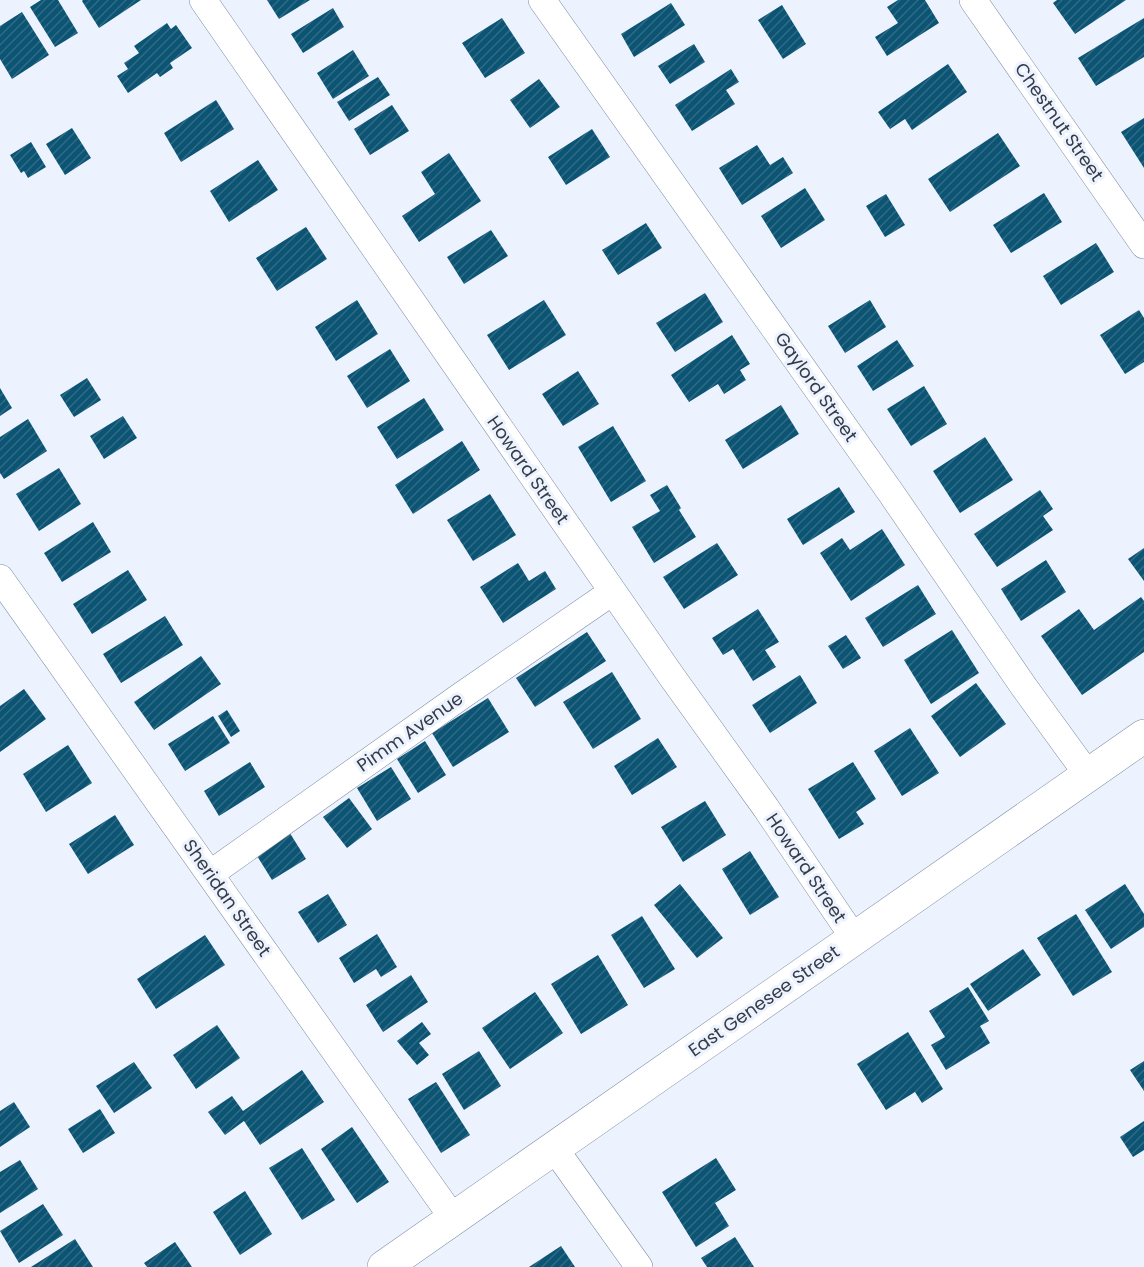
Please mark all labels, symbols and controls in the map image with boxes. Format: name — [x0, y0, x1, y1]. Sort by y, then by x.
street label: Chestnut Street — [1009, 57, 1110, 186]
street label: Gaylord Street — [769, 327, 864, 447]
street label: Howard Street — [482, 410, 575, 529]
street label: Pimm Avenue — [352, 686, 468, 777]
street label: Howard Street — [760, 808, 852, 927]
street label: Sheridan Street — [178, 834, 277, 961]
street label: East Genesee Street — [683, 939, 844, 1062]

